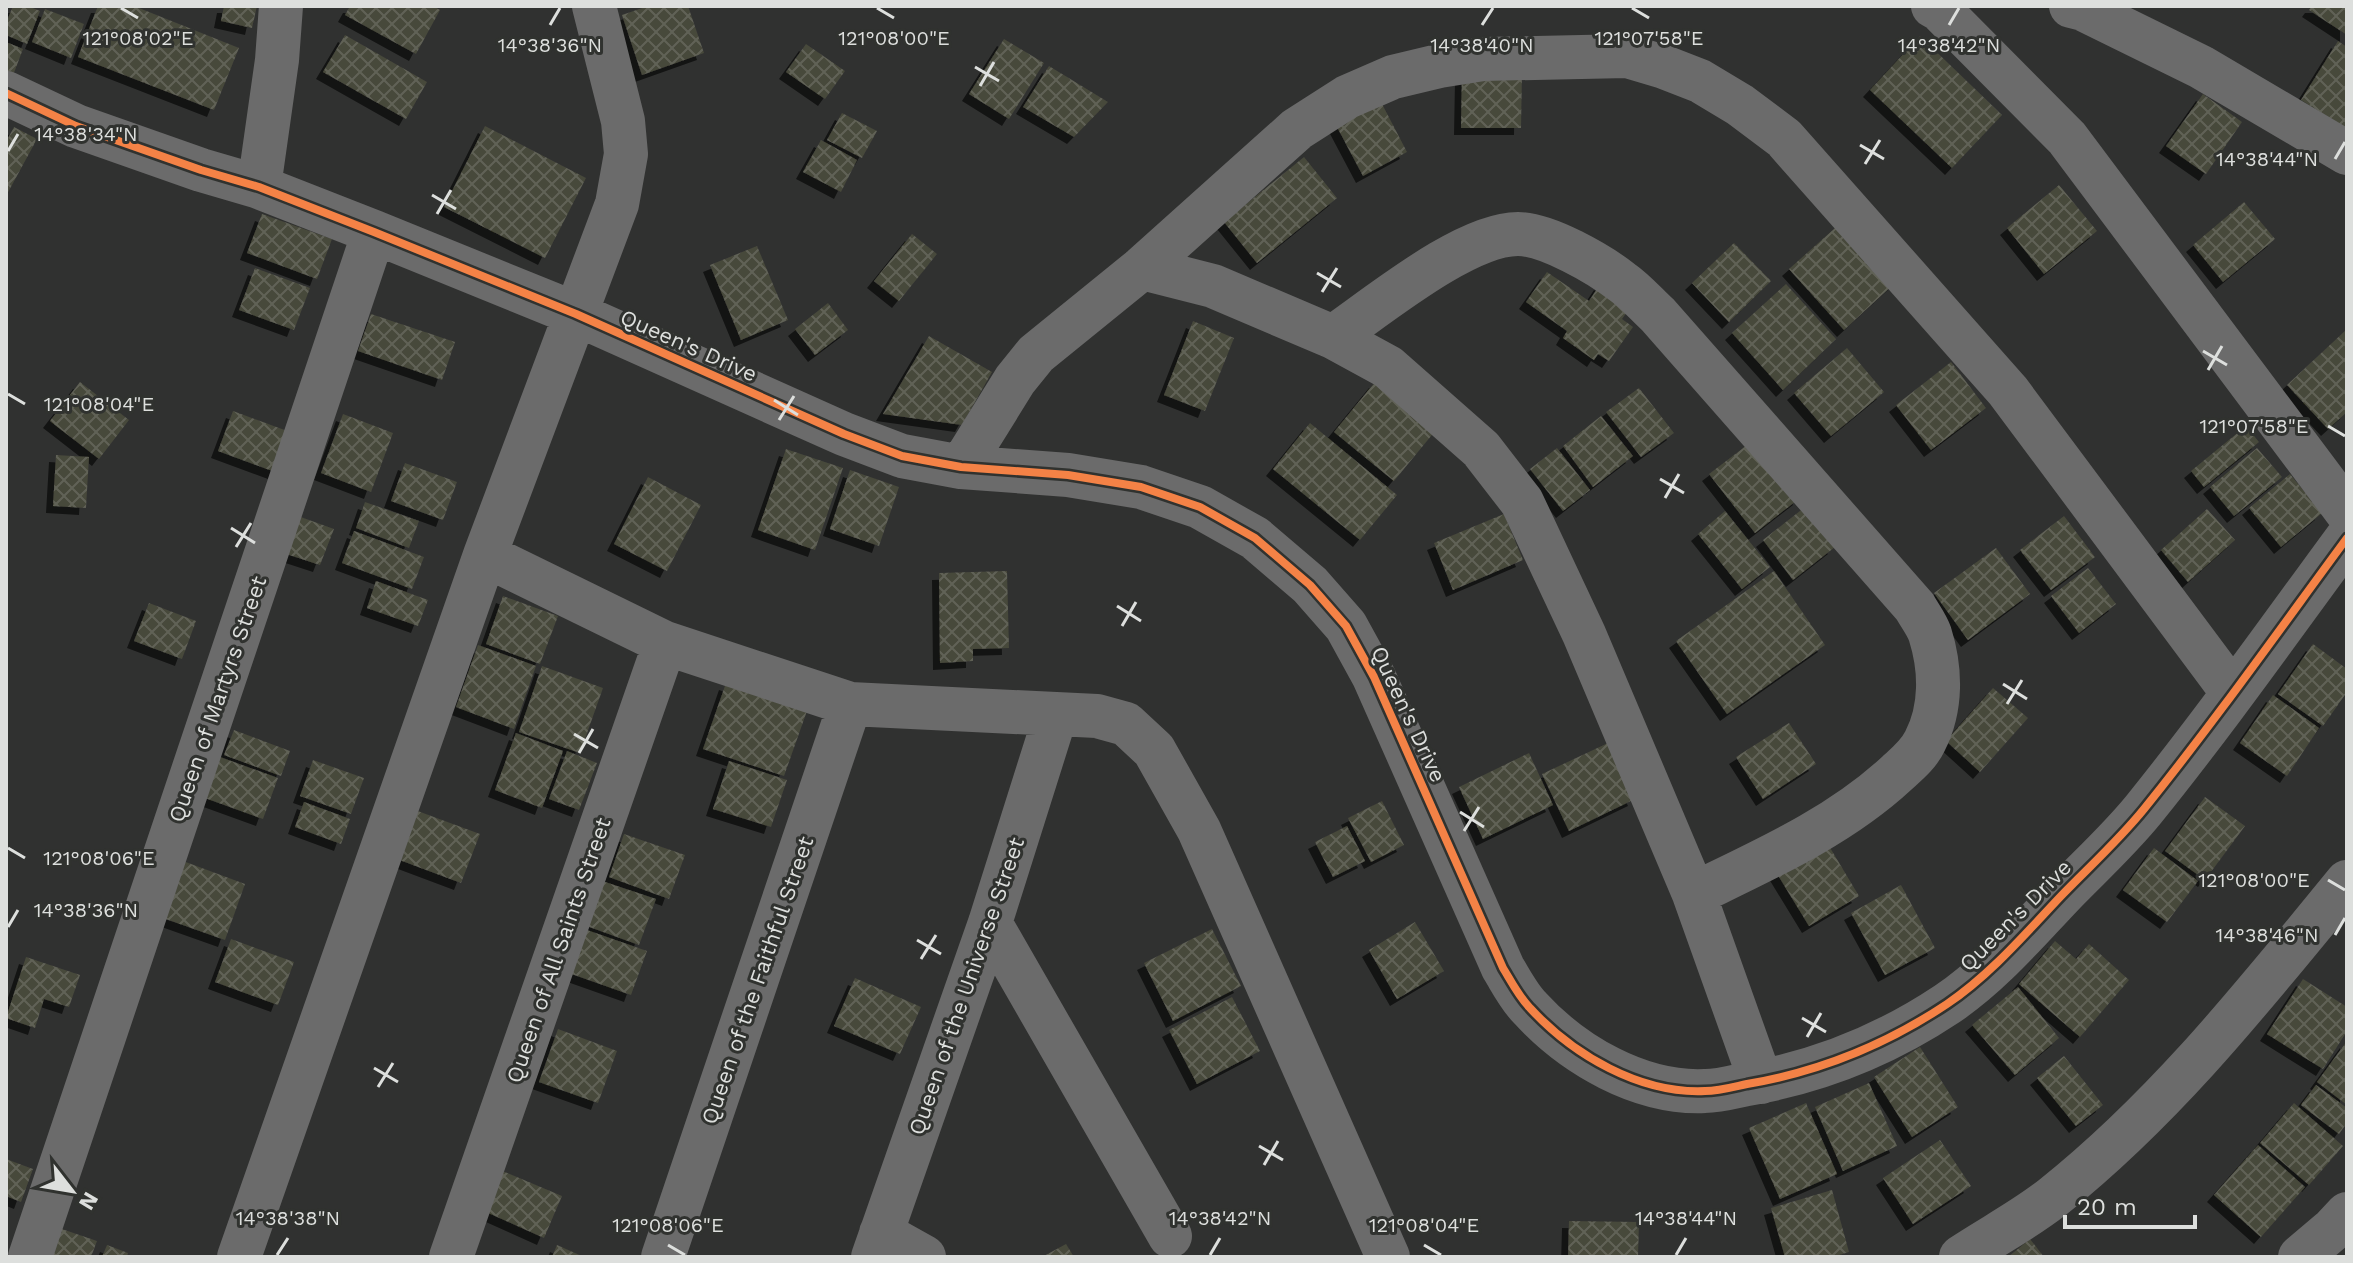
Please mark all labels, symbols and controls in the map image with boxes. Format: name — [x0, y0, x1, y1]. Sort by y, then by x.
text: 121°08'02"E — [83, 26, 193, 50]
text: 121°08'00"E — [838, 26, 950, 50]
text: 121°07'58"E — [1594, 26, 1704, 50]
text: 14°38'36"N — [498, 33, 602, 57]
text: 14°38'40"N — [1430, 33, 1534, 57]
text: 14°38'42"N — [1898, 33, 2000, 57]
text: 14°38'34"N — [34, 122, 138, 146]
text: 14°38'44"N — [2216, 147, 2318, 171]
street label: Queen's Drive — [616, 304, 761, 387]
text: 121°08'04"E — [44, 392, 154, 416]
text: 121°07'58"E — [2199, 414, 2309, 438]
street label: Queen of Martyrs Street — [164, 573, 271, 826]
street label: Queen's Drive — [1366, 642, 1451, 786]
street label: Queen of All Saints Street — [501, 814, 616, 1086]
street label: Queen of the Faithful Street — [696, 833, 819, 1127]
street label: Queen of the Universe Street — [904, 834, 1029, 1138]
text: 121°08'06"E — [43, 846, 155, 870]
street label: Queen's Drive — [1954, 854, 2076, 976]
text: 121°08'00"E — [2198, 868, 2310, 892]
text: 14°38'36"N — [34, 898, 138, 922]
text: 14°38'46"N — [2215, 923, 2319, 947]
north arrow — [32, 1151, 112, 1231]
scale bar — [2065, 1179, 2195, 1229]
text: N — [74, 1188, 104, 1214]
text: 20 m — [2077, 1193, 2137, 1221]
text: 14°38'38"N — [236, 1206, 340, 1230]
text: 14°38'42"N — [1169, 1206, 1271, 1230]
text: 14°38'44"N — [1635, 1206, 1737, 1230]
text: 121°08'06"E — [612, 1213, 724, 1237]
text: 121°08'04"E — [1369, 1213, 1479, 1237]

